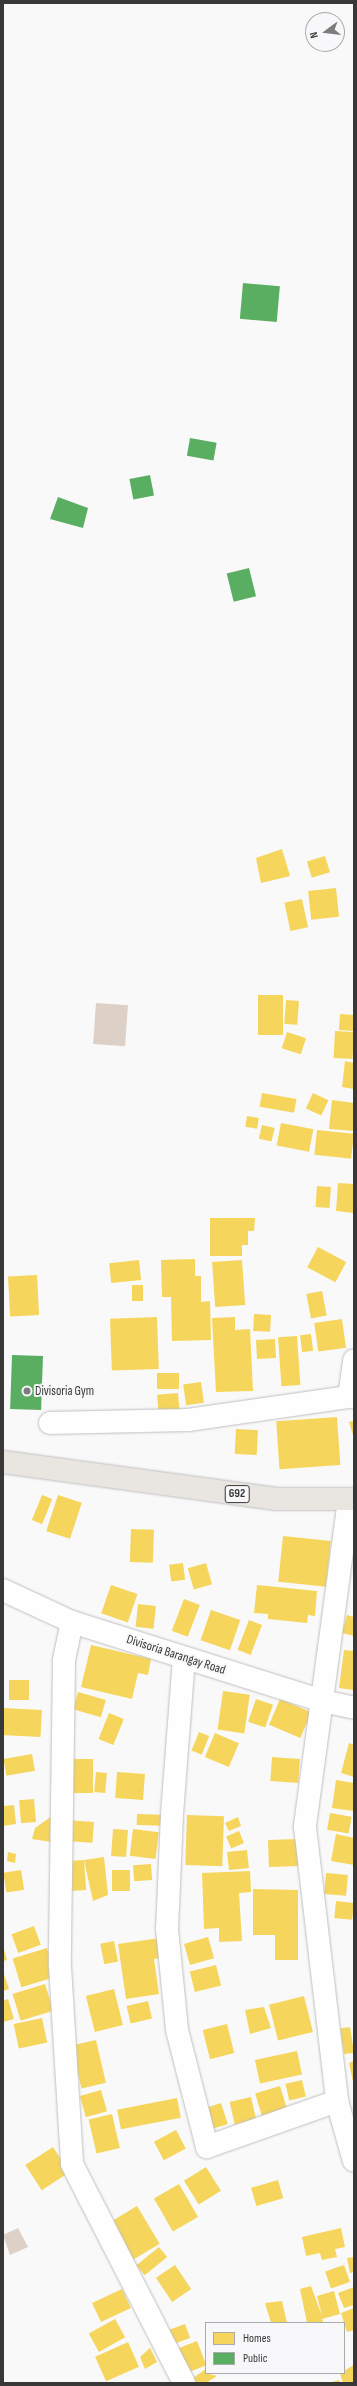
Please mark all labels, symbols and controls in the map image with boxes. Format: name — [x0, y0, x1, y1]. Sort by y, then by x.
north arrow — [305, 12, 345, 52]
text: N — [307, 30, 321, 39]
place label: Divisoria Gym — [35, 1383, 94, 1399]
marker: Divisoria Gym — [22, 1386, 32, 1396]
road number: 692 — [224, 1484, 250, 1504]
street label: Divisoria Barangay Road — [125, 1632, 227, 1678]
legend — [205, 2322, 345, 2374]
text: Homes — [243, 2331, 271, 2346]
text: Public — [243, 2351, 268, 2366]

